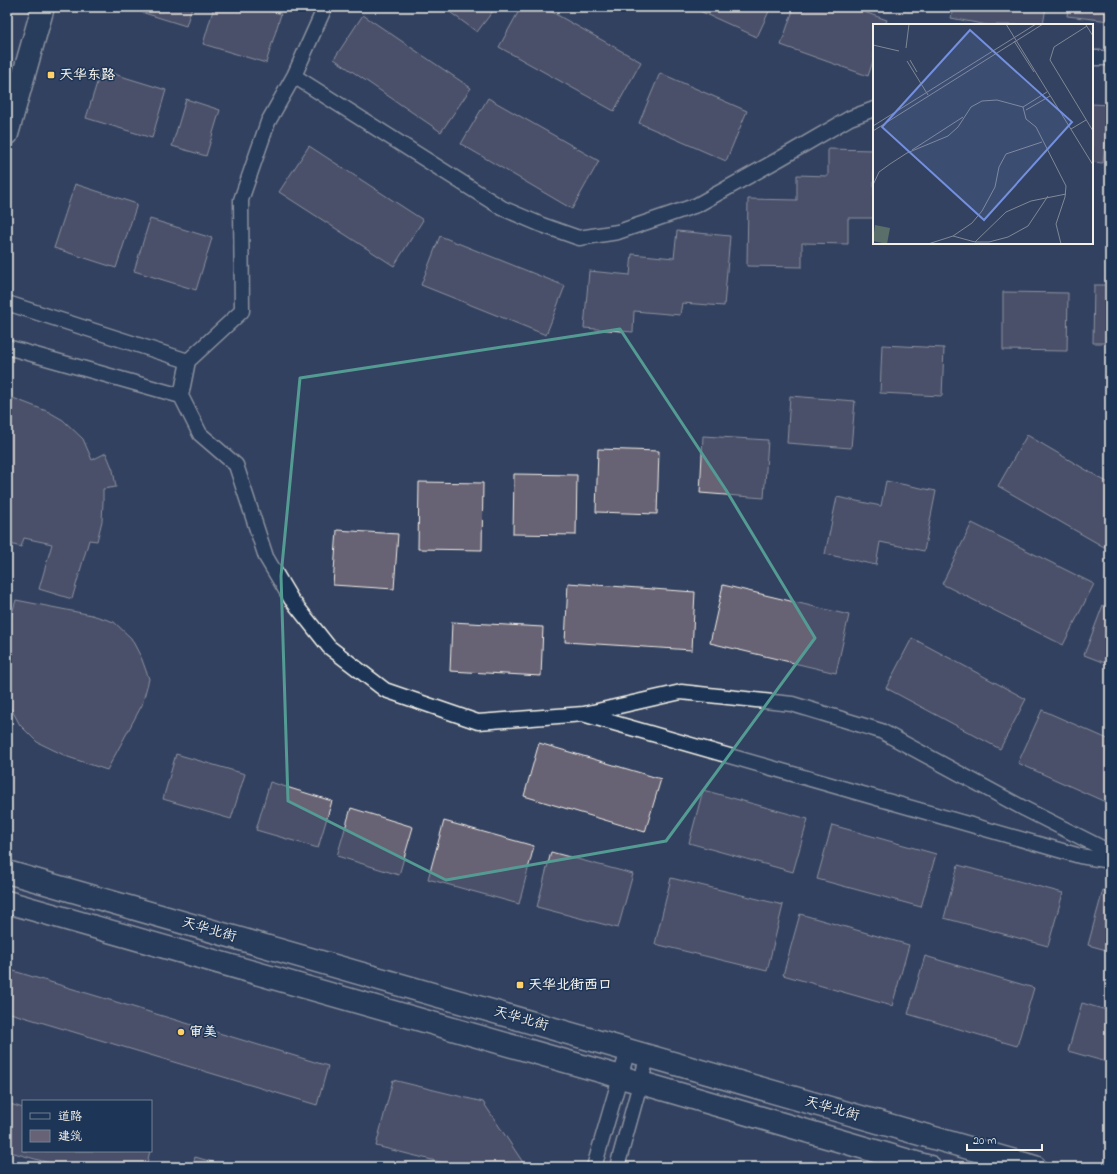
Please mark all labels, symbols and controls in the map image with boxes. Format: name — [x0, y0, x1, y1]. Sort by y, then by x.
inset map — [873, 24, 1093, 244]
place label: 天华东路 — [59, 65, 115, 86]
marker: 天华东路 — [46, 70, 56, 80]
street label: 天华北街 — [179, 912, 239, 948]
place label: 天华北街西口 — [528, 975, 612, 996]
marker: 天华北街西口 — [515, 980, 525, 990]
street label: 天华北街 — [491, 1001, 551, 1037]
place label: 审美 — [189, 1022, 217, 1043]
marker: 审美 — [176, 1027, 186, 1037]
street label: 天华北街 — [802, 1091, 862, 1127]
legend — [22, 1100, 152, 1152]
text: 道路 — [58, 1108, 82, 1126]
scale bar — [967, 1126, 1042, 1152]
text: 建筑 — [58, 1128, 82, 1146]
text: 20 m — [973, 1132, 996, 1150]

